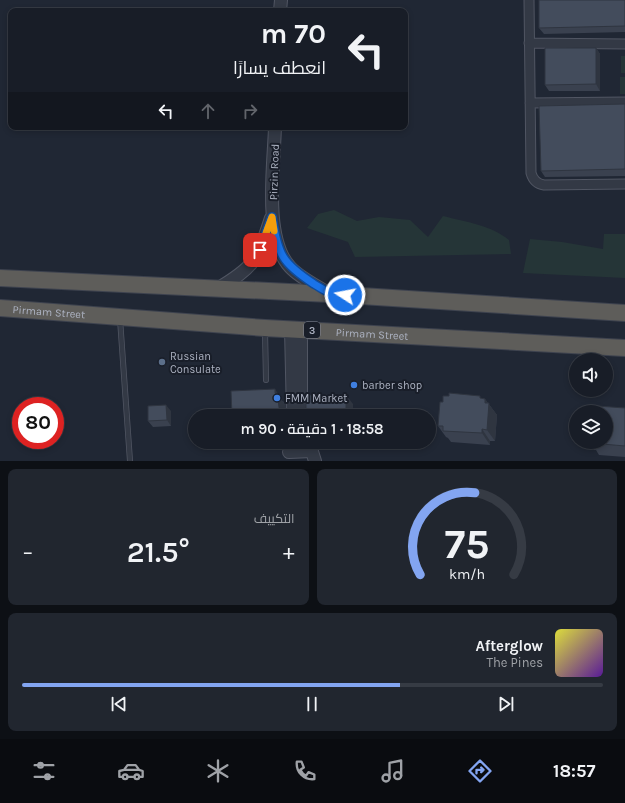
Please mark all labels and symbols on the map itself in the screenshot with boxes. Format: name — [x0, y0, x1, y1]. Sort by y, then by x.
street label: Pirzin Road — [267, 144, 282, 200]
pin — [243, 233, 277, 267]
position arrow — [324, 274, 366, 316]
street label: Pirmam Street — [12, 303, 86, 321]
road number: 3 — [304, 322, 320, 338]
street label: Pirmam Street — [335, 326, 409, 343]
place label: Russian Consulate — [170, 350, 221, 376]
marker: Russian Consulate — [157, 357, 167, 367]
place label: barber shop — [362, 379, 422, 392]
marker: barber shop — [349, 380, 359, 390]
place label: FMM Market — [285, 392, 347, 405]
marker: FMM Market — [272, 393, 282, 403]
speed limit sign: 80 — [12, 397, 64, 449]

